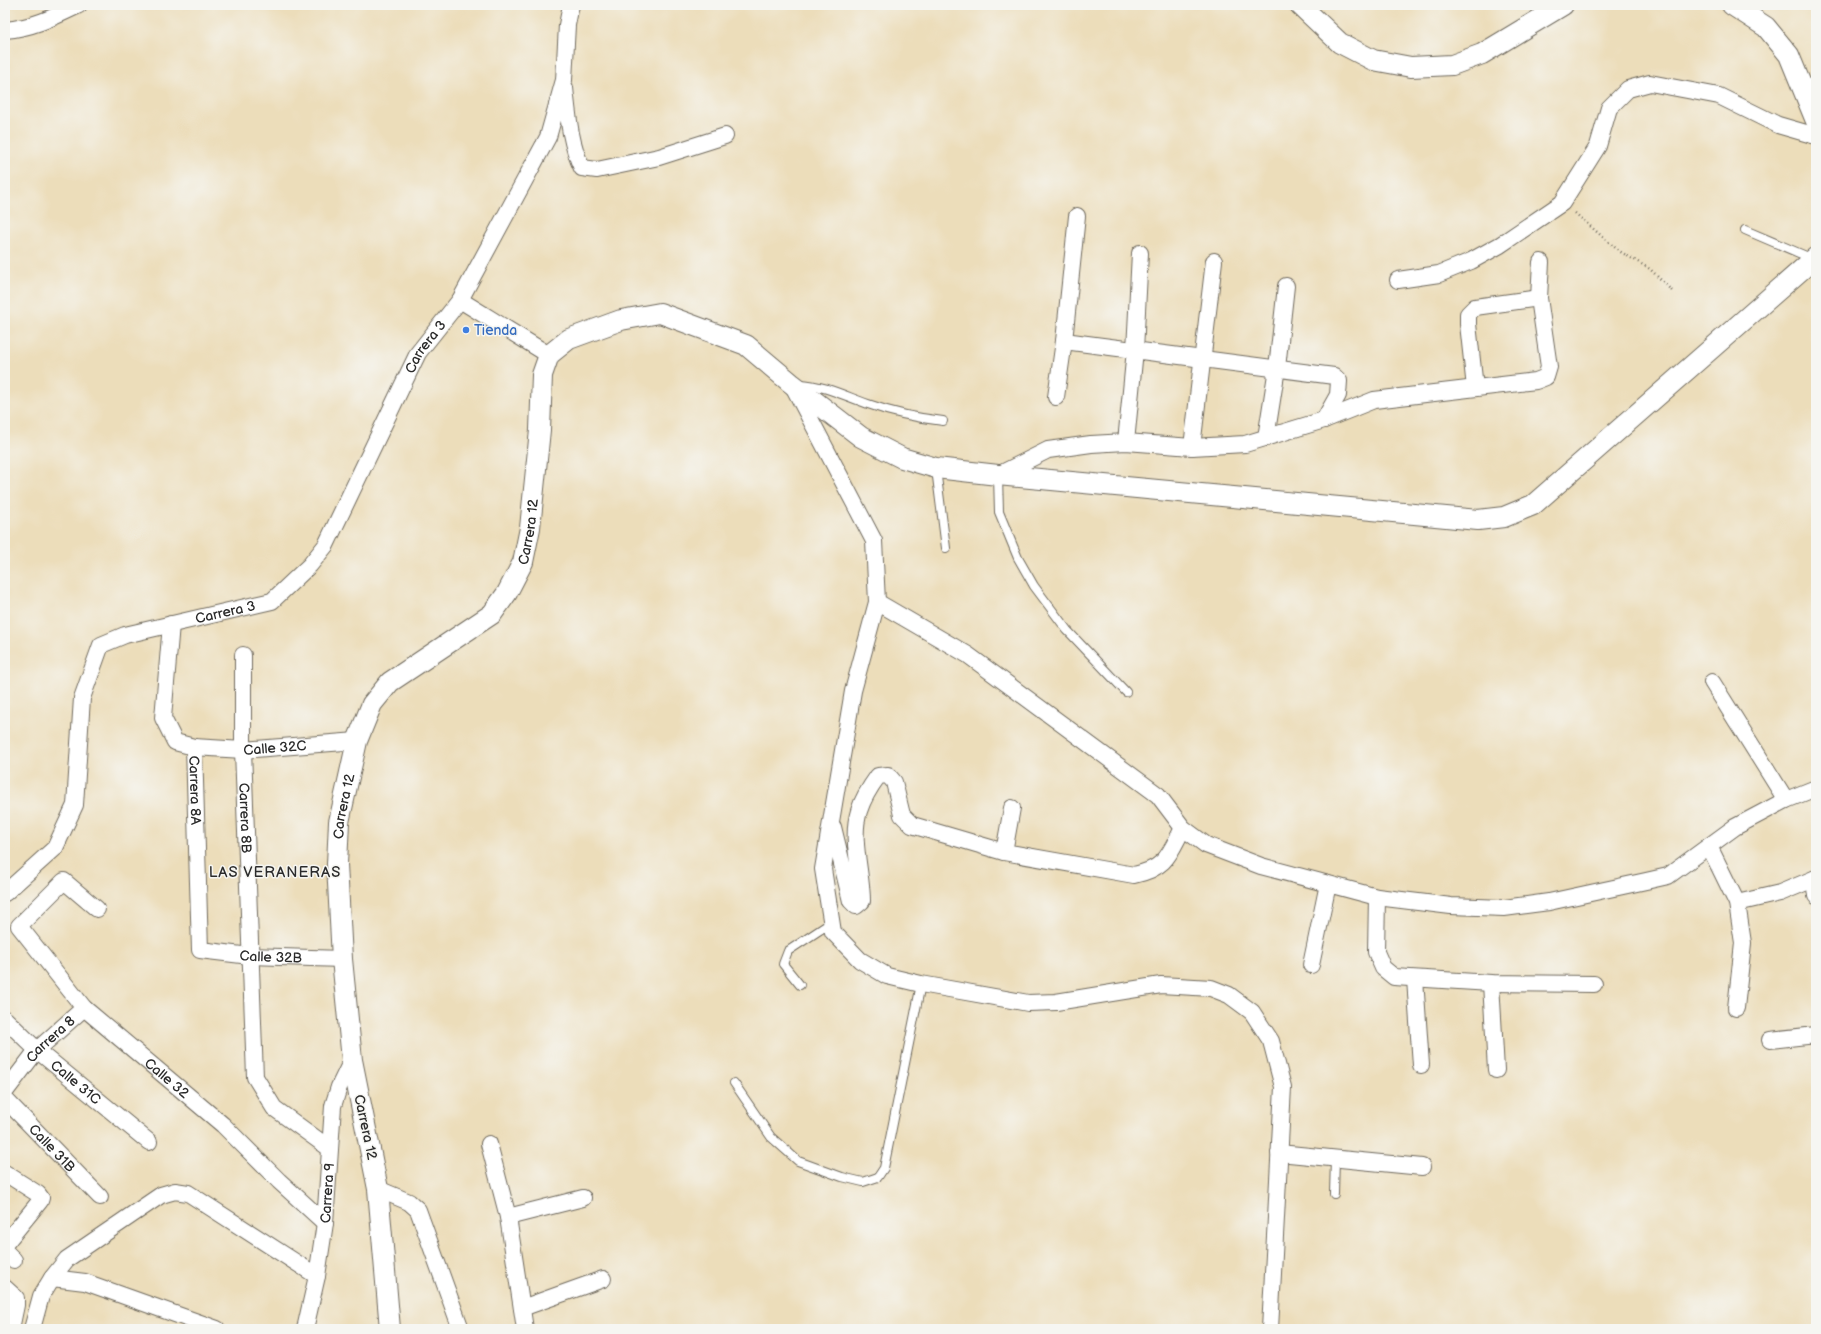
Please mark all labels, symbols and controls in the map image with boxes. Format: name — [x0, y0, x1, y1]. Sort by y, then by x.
street label: Carrera 3 — [401, 317, 450, 376]
place label: Tienda — [474, 322, 517, 339]
marker: Tienda — [461, 325, 471, 335]
street label: Carrera 12 — [515, 498, 542, 566]
street label: Carrera 3 — [194, 597, 257, 628]
street label: Calle 32C — [243, 737, 307, 759]
street label: Carrera 8A — [185, 755, 204, 825]
street label: Carrera 12 — [330, 771, 359, 839]
street label: Carrera 8B — [235, 783, 255, 854]
district label: LAS VERANERAS — [209, 863, 341, 882]
street label: Calle 32B — [238, 947, 303, 967]
street label: Carrera 8 — [23, 1012, 78, 1066]
street label: Calle 32 — [141, 1055, 193, 1102]
street label: Calle 31C — [47, 1057, 104, 1108]
street label: Carrera 12 — [350, 1093, 381, 1162]
street label: Calle 31B — [25, 1121, 79, 1176]
street label: Carrera 9 — [317, 1162, 338, 1224]

